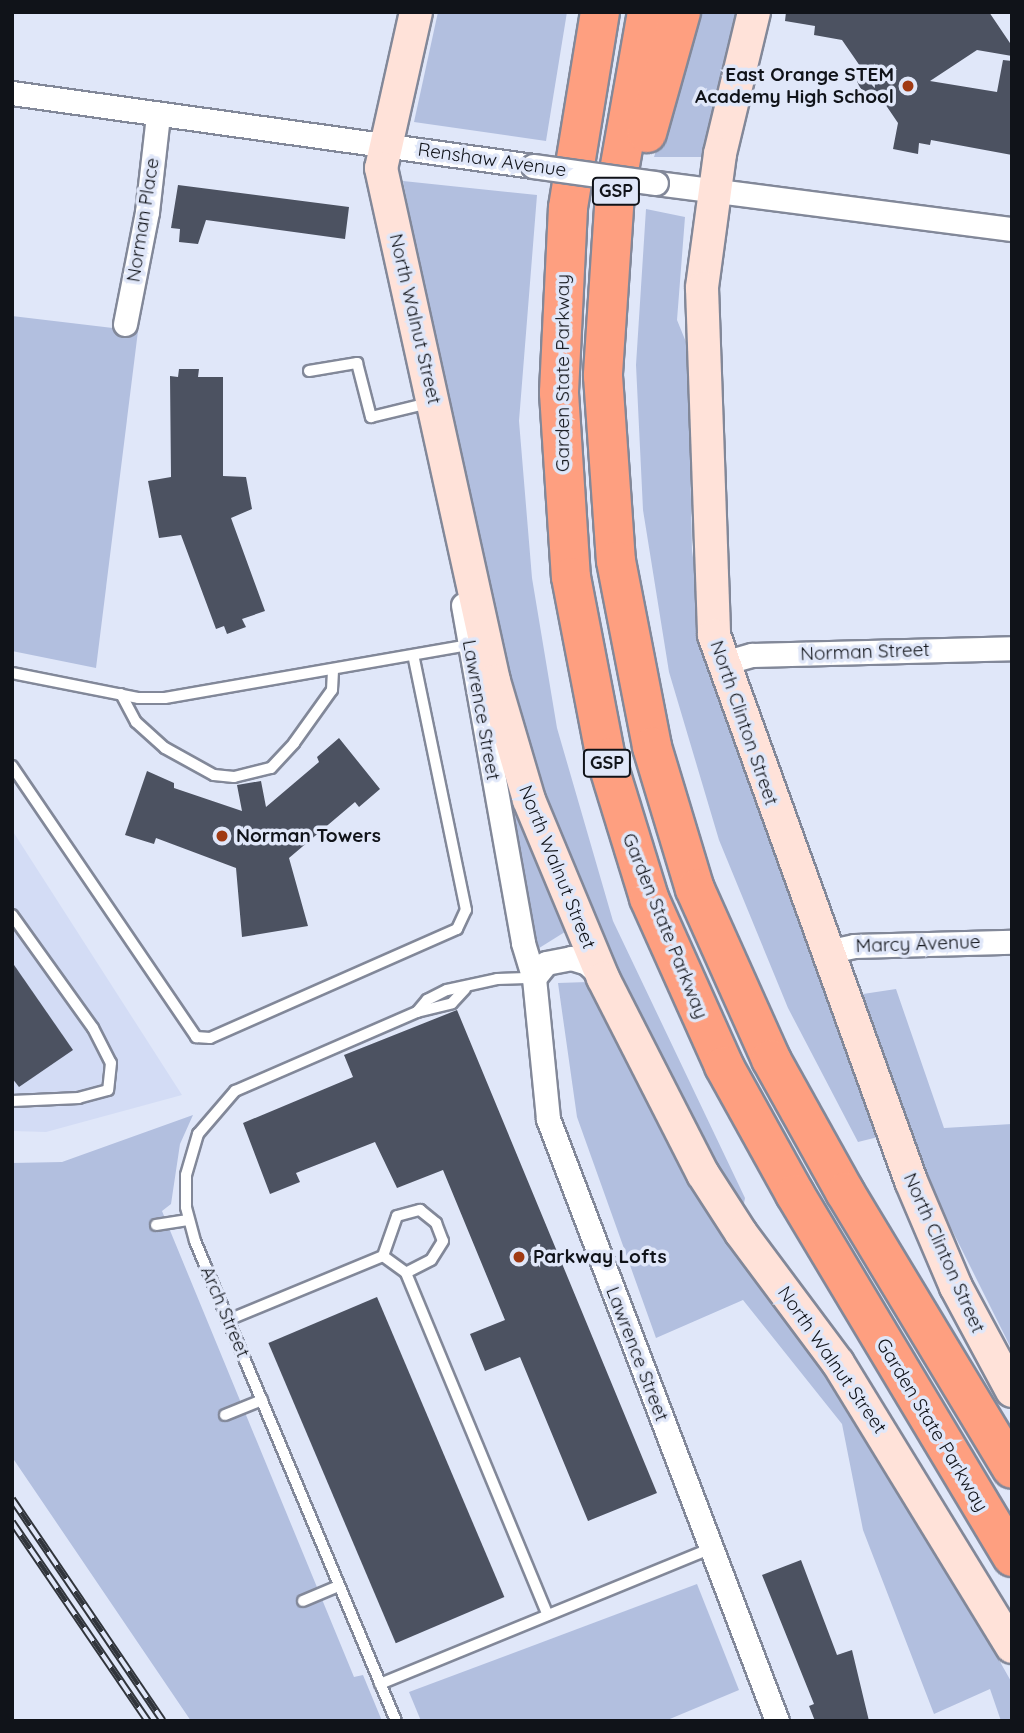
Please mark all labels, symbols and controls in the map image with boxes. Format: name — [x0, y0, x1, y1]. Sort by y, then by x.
place label: East Orange STEM Academy High School — [695, 64, 894, 108]
marker: East Orange STEM Academy High School — [900, 78, 916, 94]
street label: Renshaw Avenue — [416, 138, 568, 182]
street label: Norman Place — [122, 156, 164, 284]
road number: GSP — [592, 176, 640, 206]
street label: North Walnut Street — [384, 231, 446, 407]
street label: Garden State Parkway — [552, 274, 574, 472]
street label: Lawrence Street — [457, 638, 505, 782]
street label: North Clinton Street — [705, 638, 783, 808]
street label: Norman Street — [800, 638, 930, 666]
road number: GSP — [582, 748, 632, 778]
street label: North Walnut Street — [514, 782, 600, 952]
place label: Norman Towers — [236, 825, 381, 847]
marker: Norman Towers — [214, 828, 230, 844]
street label: Garden State Parkway — [617, 830, 713, 1022]
street label: Marcy Avenue — [855, 930, 981, 958]
street label: North Clinton Street — [898, 1169, 990, 1337]
place label: Parkway Lofts — [533, 1246, 667, 1268]
marker: Parkway Lofts — [511, 1249, 527, 1265]
street label: Arch Street — [196, 1263, 254, 1361]
street label: North Walnut Street — [773, 1282, 891, 1438]
street label: Lawrence Street — [601, 1284, 673, 1424]
street label: Garden State Parkway — [871, 1334, 993, 1516]

